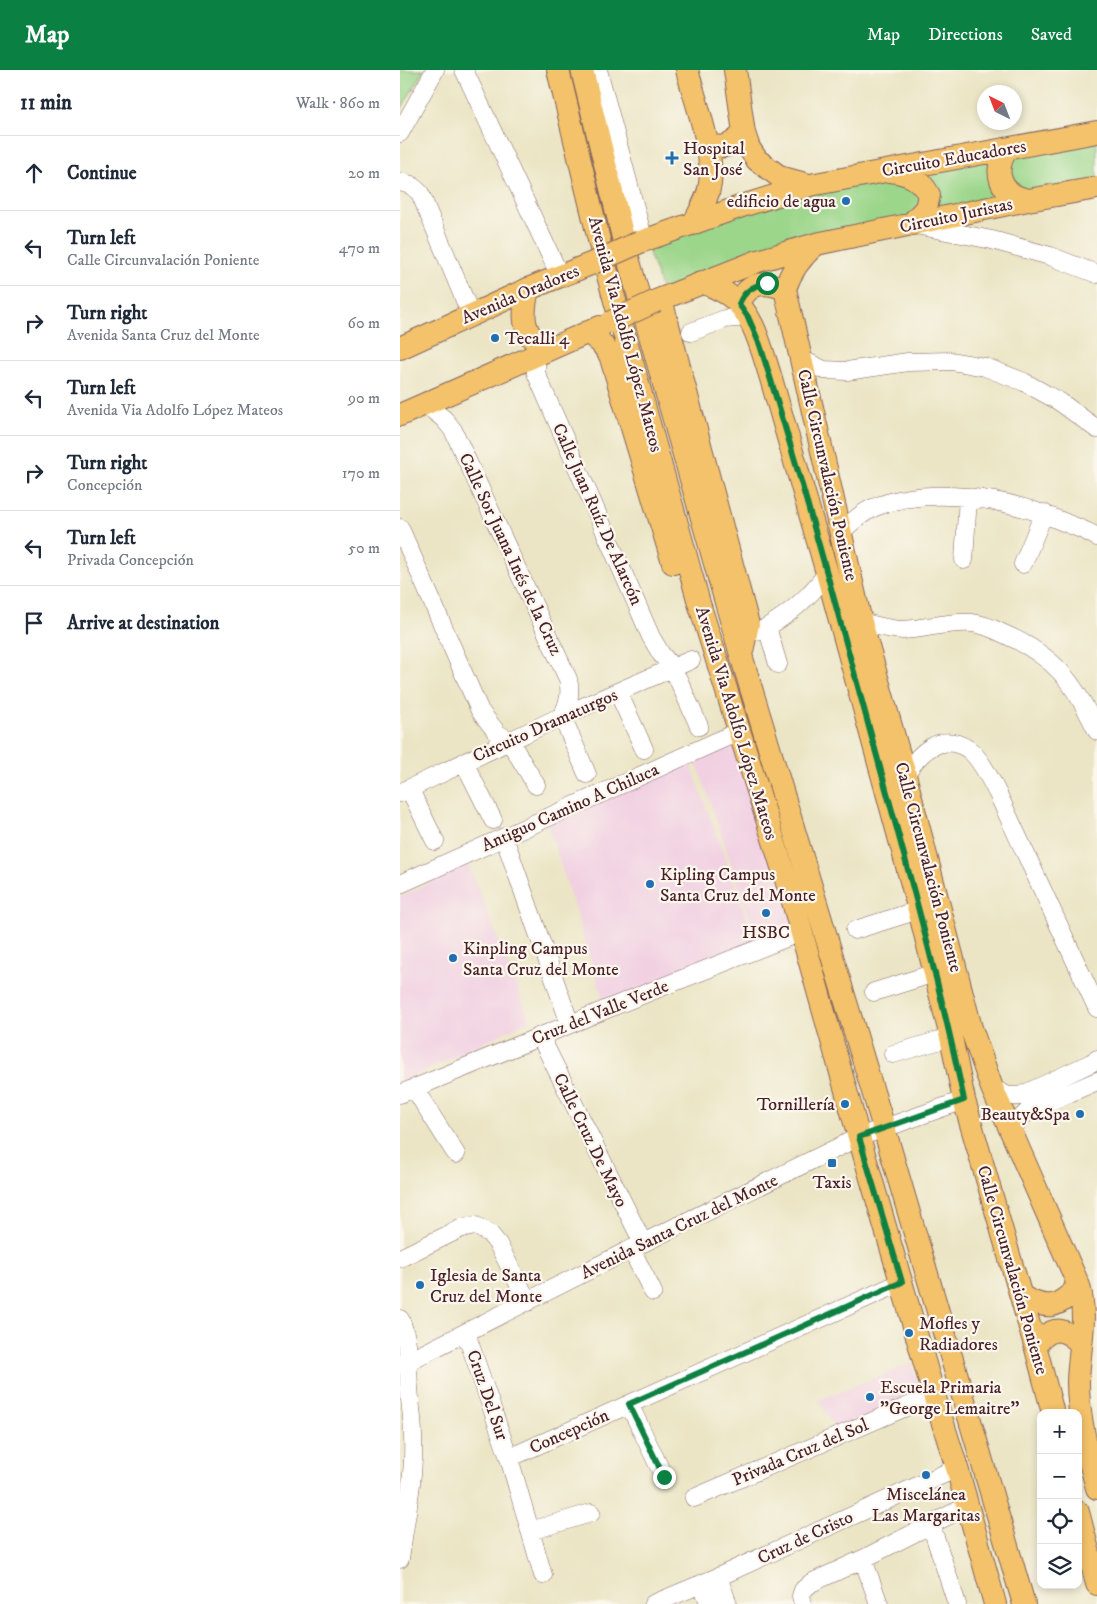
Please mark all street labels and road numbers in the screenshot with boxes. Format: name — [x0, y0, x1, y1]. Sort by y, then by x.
street label: Circuito Educadores — [880, 135, 1028, 183]
street label: Circuito Juristas — [898, 193, 1015, 239]
street label: Avenida Via Adolfo López Mateos — [583, 214, 667, 455]
street label: Avenida Oradores — [458, 260, 583, 330]
street label: Calle Circunvalación Poniente — [792, 367, 862, 583]
street label: Calle Juan Ruíz De Alarcón — [547, 420, 647, 609]
street label: Calle Sor Juana Inés de la Cruz — [453, 450, 567, 659]
street label: Avenida Via Adolfo López Mateos — [690, 604, 782, 843]
street label: Circuito Dramaturgos — [470, 684, 621, 768]
street label: Antiguo Camino A Chiluca — [478, 759, 663, 857]
street label: Calle Circunvalación Poniente — [889, 760, 967, 975]
street label: Cruz del Valle Verde — [529, 975, 672, 1050]
street label: Calle Cruz De Mayo — [548, 1070, 632, 1211]
street label: Calle Circunvalación Poniente — [972, 1163, 1052, 1377]
street label: Avenida Santa Cruz del Monte — [577, 1170, 782, 1284]
street label: Cruz Del Sur — [461, 1347, 513, 1444]
street label: Concepción — [526, 1404, 613, 1459]
street label: Privada Cruz del Sol — [729, 1414, 872, 1492]
street label: Cruz de Cristo — [754, 1506, 857, 1570]

